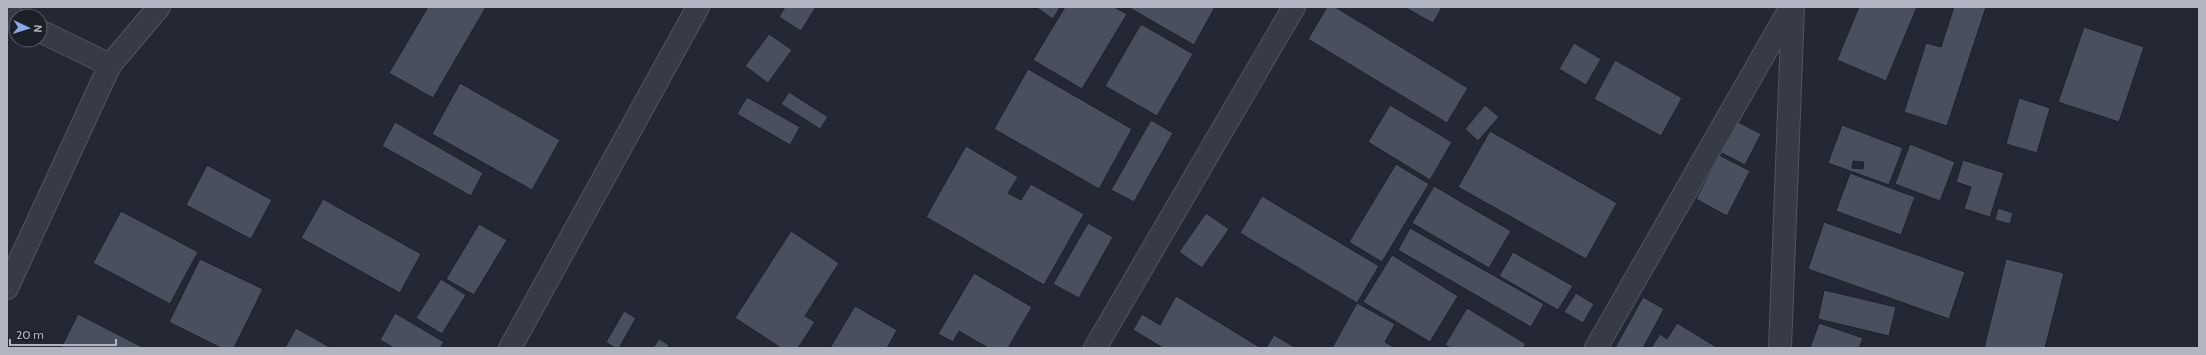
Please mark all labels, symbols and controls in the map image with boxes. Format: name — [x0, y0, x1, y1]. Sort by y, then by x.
north arrow — [8, 8, 48, 48]
text: N — [31, 24, 45, 33]
scale bar — [10, 321, 116, 347]
text: 20 m — [16, 327, 44, 342]

